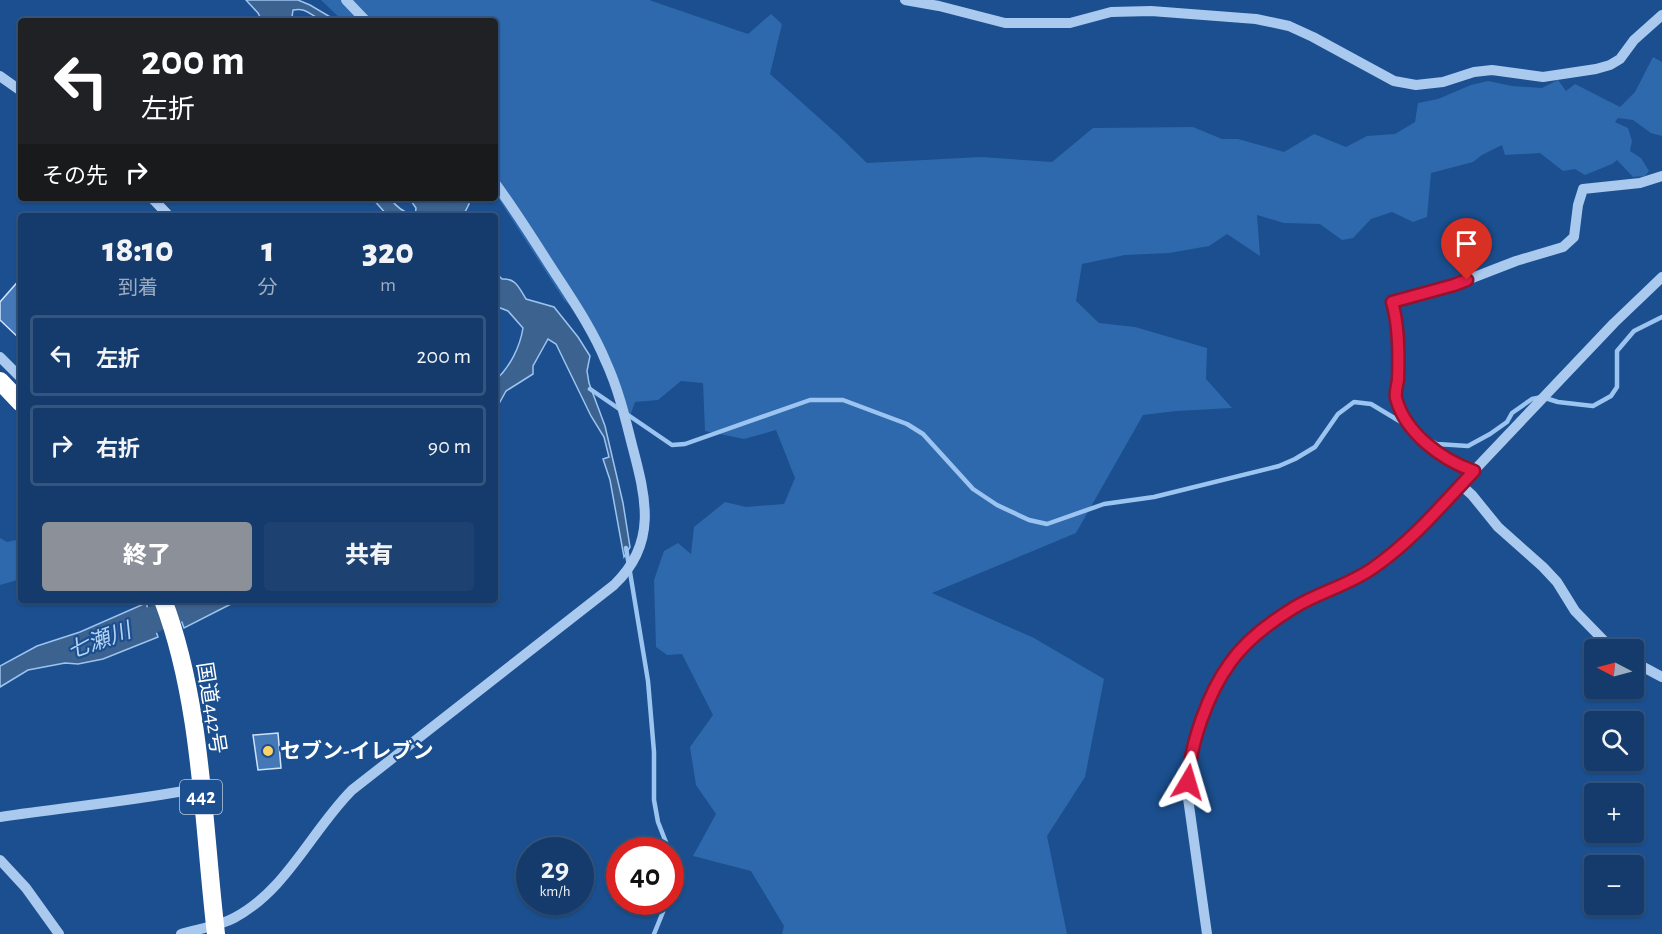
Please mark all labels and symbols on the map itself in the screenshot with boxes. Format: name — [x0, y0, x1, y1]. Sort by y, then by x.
pin — [1441, 218, 1492, 280]
water label: 七瀬川 — [64, 618, 136, 663]
north arrow — [1584, 639, 1644, 699]
street label: 国道442号 — [193, 660, 230, 755]
place label: セブン-イレブン — [280, 739, 433, 762]
marker: セブン-イレブン — [261, 744, 275, 758]
position arrow — [1156, 750, 1220, 814]
road number: 442 — [180, 780, 222, 814]
speed limit sign: 40 — [606, 837, 684, 915]

